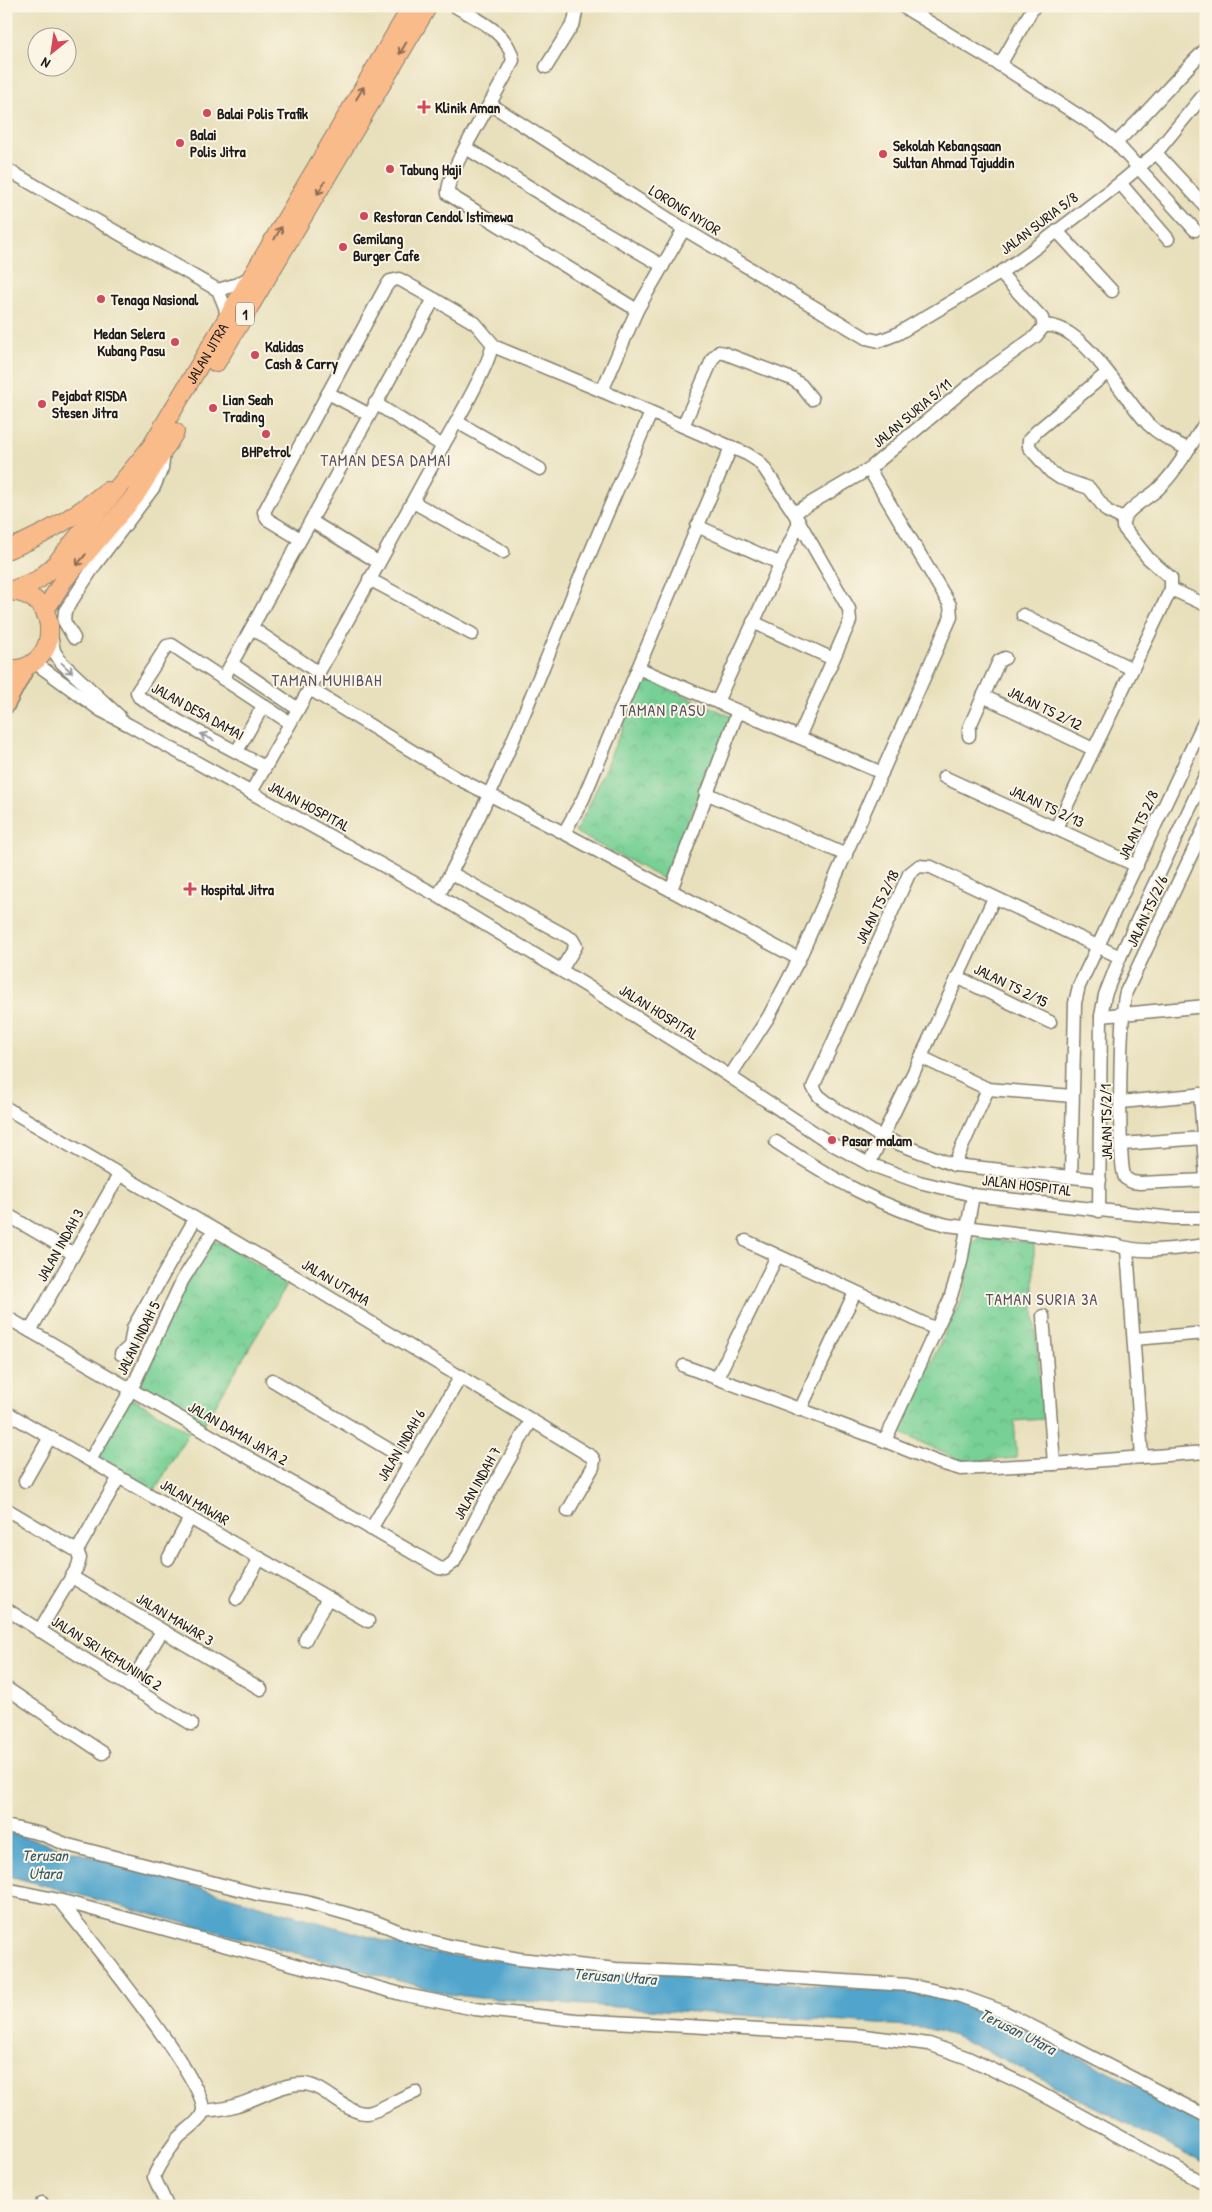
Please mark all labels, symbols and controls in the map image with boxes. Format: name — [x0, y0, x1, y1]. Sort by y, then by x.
north arrow — [28, 28, 78, 78]
one-way arrow — [398, 41, 408, 55]
text: N — [37, 53, 53, 74]
one-way arrow — [356, 86, 366, 100]
place label: Klinik Aman — [435, 97, 500, 118]
marker: Klinik Aman — [417, 100, 431, 114]
place label: Balai Polis Trafik — [217, 103, 309, 124]
marker: Balai Polis Trafik — [201, 107, 213, 119]
place label: Balai Polis Jitra — [190, 124, 246, 162]
place label: Sekolah Kebangsaan Sultan Ahmad Tajuddin — [893, 135, 1015, 173]
marker: Balai Polis Jitra — [174, 137, 186, 149]
marker: Sekolah Kebangsaan Sultan Ahmad Tajuddin — [877, 148, 889, 160]
place label: Tabung Haji — [399, 159, 462, 181]
marker: Tabung Haji — [384, 163, 396, 175]
street label: LORONG NYIOR — [645, 180, 725, 240]
one-way arrow — [315, 181, 325, 195]
street label: JALAN SURIA 5/8 — [996, 187, 1082, 259]
place label: Restoran Cendol Istimewa — [374, 206, 513, 227]
marker: Restoran Cendol Istimewa — [358, 210, 370, 222]
one-way arrow — [273, 226, 283, 240]
place label: Gemilang Burger Cafe — [353, 228, 420, 267]
marker: Gemilang Burger Cafe — [337, 241, 349, 253]
place label: Tenaga Nasional — [110, 289, 199, 311]
marker: Tenaga Nasional — [95, 293, 107, 305]
road number: 1 — [236, 302, 254, 326]
street label: JALAN JITRA — [180, 318, 233, 387]
place label: Medan Selera Kubang Pasu — [94, 323, 166, 362]
marker: Medan Selera Kubang Pasu — [169, 336, 181, 348]
place label: Kalidas Cash & Carry — [265, 336, 339, 375]
marker: Kalidas Cash & Carry — [249, 349, 261, 361]
street label: JALAN SURIA 5/11 — [868, 374, 956, 452]
place label: Pejabat RISDA Stesen Jitra — [52, 385, 128, 423]
place label: Lian Seah Trading — [222, 389, 274, 428]
marker: Pejabat RISDA Stesen Jitra — [36, 398, 48, 410]
marker: Lian Seah Trading — [207, 402, 219, 414]
marker: BHPetrol — [260, 428, 272, 440]
place label: BHPetrol — [242, 441, 291, 462]
district label: TAMAN DESA DAMAI — [321, 449, 451, 471]
one-way arrow — [76, 553, 87, 566]
one-way arrow — [60, 662, 73, 674]
district label: TAMAN MUHIBAH — [272, 669, 382, 691]
street label: JALAN DESA DAMAI — [148, 677, 248, 745]
street label: JALAN TS 2/12 — [1004, 681, 1086, 735]
district label: TAMAN PASU — [620, 699, 706, 721]
one-way arrow — [199, 731, 214, 741]
street label: JALAN HOSPITAL — [264, 776, 354, 837]
street label: JALAN TS 2/13 — [1006, 780, 1088, 833]
street label: JALAN TS 2/8 — [1113, 787, 1163, 863]
street label: JALAN TS 2/18 — [850, 867, 904, 947]
street label: JALAN TS/2/6 — [1121, 872, 1173, 950]
place label: Hospital Jitra — [201, 879, 274, 901]
marker: Hospital Jitra — [183, 882, 197, 896]
street label: JALAN TS 2/15 — [971, 958, 1052, 1012]
street label: JALAN HOSPITAL — [615, 979, 703, 1045]
street label: JALAN TS/2/1 — [1095, 1084, 1117, 1160]
place label: Pasar malam — [842, 1130, 912, 1151]
marker: Pasar malam — [826, 1134, 838, 1146]
street label: JALAN HOSPITAL — [981, 1169, 1073, 1201]
street label: JALAN INDAH 3 — [31, 1205, 89, 1285]
street label: JALAN UTAMA — [298, 1253, 375, 1311]
district label: TAMAN SURIA 3A — [986, 1288, 1098, 1310]
street label: JALAN INDAH 5 — [111, 1297, 165, 1379]
street label: JALAN DAMAI JAYA 2 — [184, 1396, 292, 1470]
street label: JALAN INDAH 6 — [372, 1405, 430, 1485]
street label: JALAN INDAH 7 — [448, 1442, 506, 1524]
street label: JALAN MAWAR — [156, 1474, 234, 1530]
street label: JALAN MAWAR 3 — [132, 1588, 218, 1651]
street label: JALAN SRI KEMUNING 2 — [48, 1611, 166, 1695]
water label: Terusan Utara — [22, 1844, 70, 1884]
water label: Terusan Utara — [573, 1962, 659, 1990]
water label: Terusan Utara — [976, 2002, 1061, 2060]

